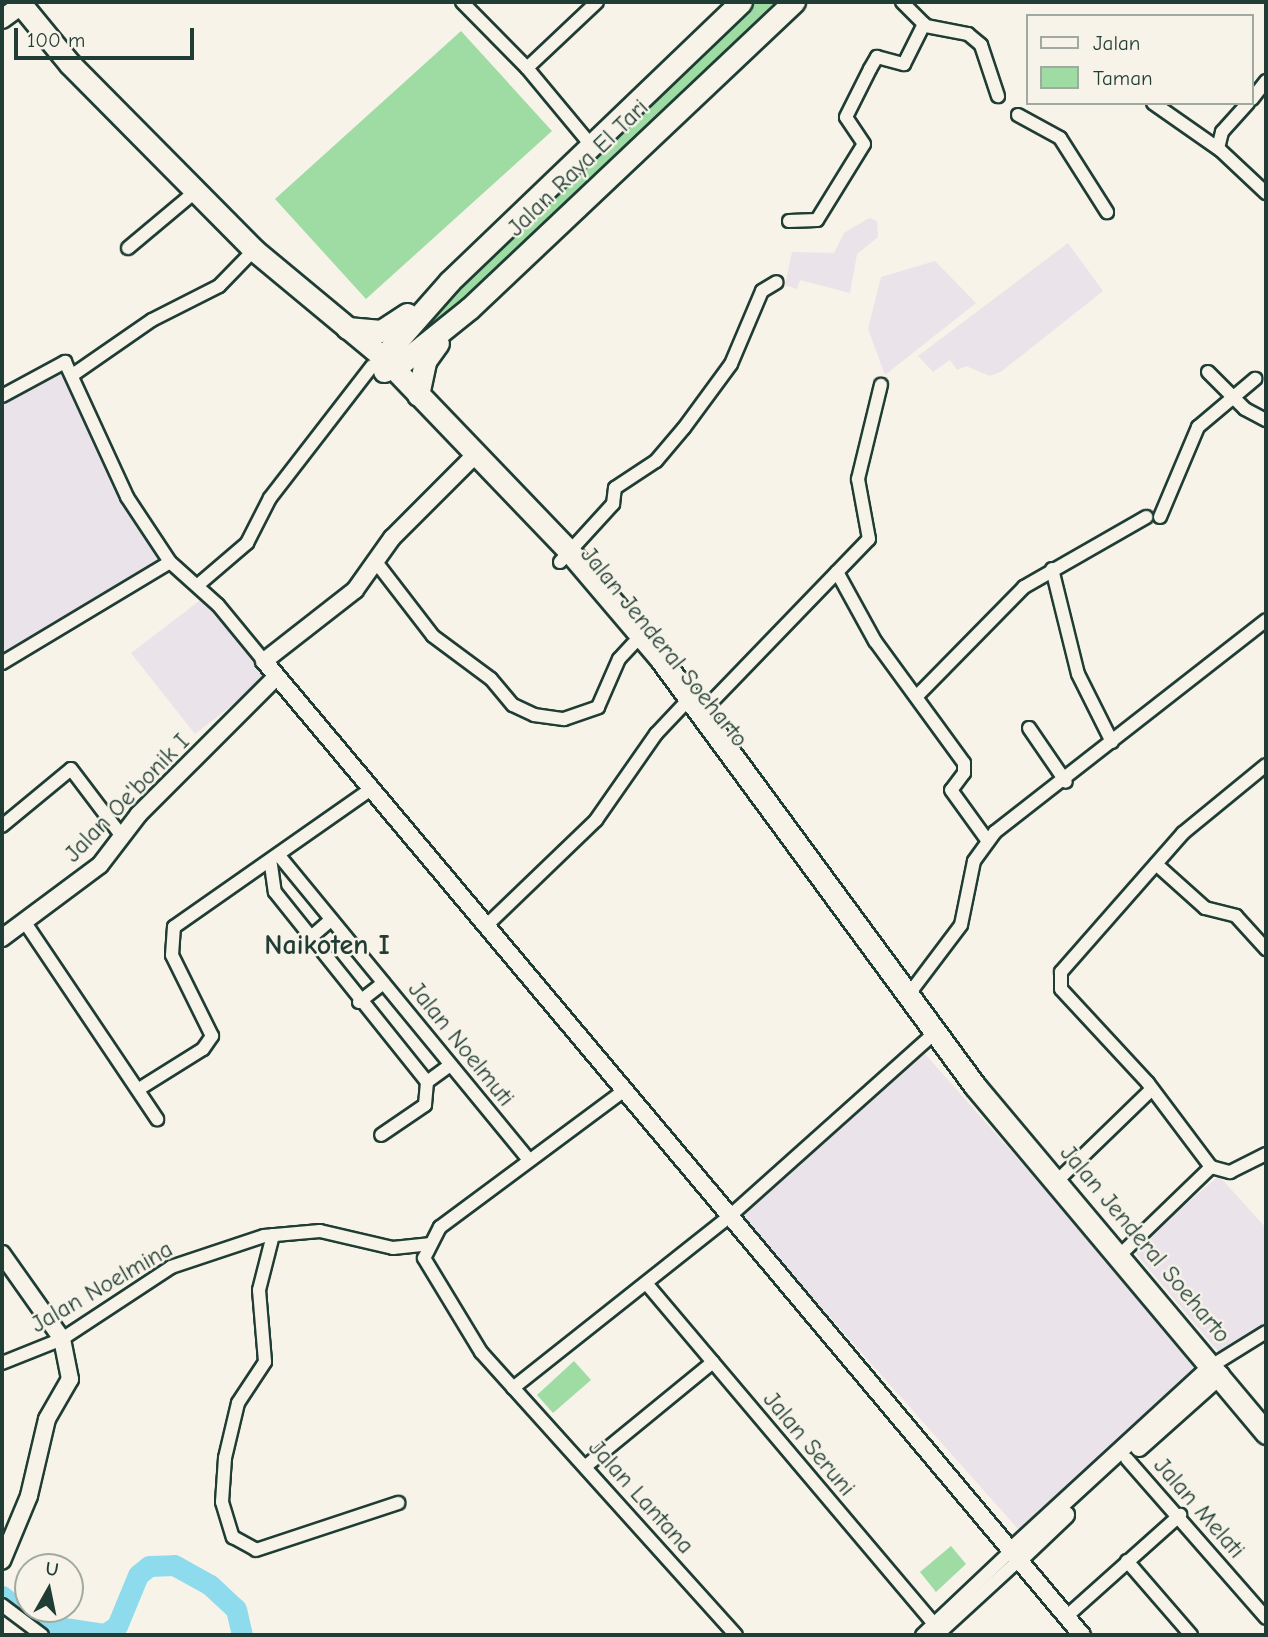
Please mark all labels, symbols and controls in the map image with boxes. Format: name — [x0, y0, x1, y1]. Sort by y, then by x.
scale bar — [18, 14, 198, 58]
legend — [1026, 14, 1254, 105]
text: 100 m — [27, 28, 85, 52]
text: Jalan — [1093, 31, 1140, 55]
text: Taman — [1093, 66, 1153, 90]
street label: Jalan Raya El Tari — [502, 93, 654, 243]
street label: Jalan Jenderal Soeharto — [574, 541, 754, 753]
street label: Jalan Oe'bonik I — [58, 728, 196, 868]
district label: Naikoten I — [264, 928, 390, 962]
street label: Jalan Noelmuti — [402, 976, 520, 1112]
street label: Jalan Jenderal Soeharto — [1054, 1139, 1236, 1349]
street label: Jalan Noelmina — [26, 1235, 178, 1339]
street label: Jalan Seruni — [757, 1386, 861, 1502]
street label: Jalan Lantana — [582, 1434, 700, 1560]
street label: Jalan Melati — [1147, 1452, 1251, 1564]
north arrow — [14, 1553, 84, 1623]
text: U — [44, 1557, 60, 1581]

